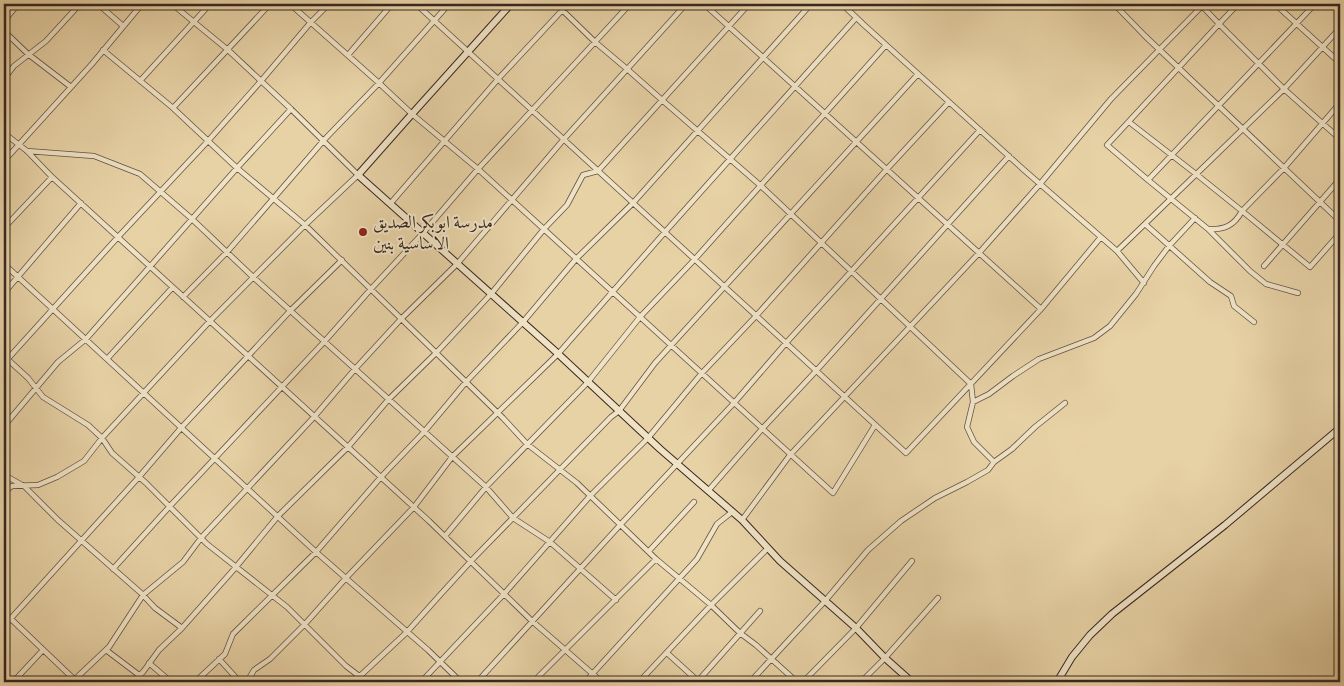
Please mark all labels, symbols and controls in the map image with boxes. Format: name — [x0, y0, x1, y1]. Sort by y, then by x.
place label: مدرسة ابوبكر الصديق الاساسية بنين — [373, 210, 493, 255]
marker: مدرسة ابوبكر الصديق الاساسية بنين — [357, 226, 369, 238]

